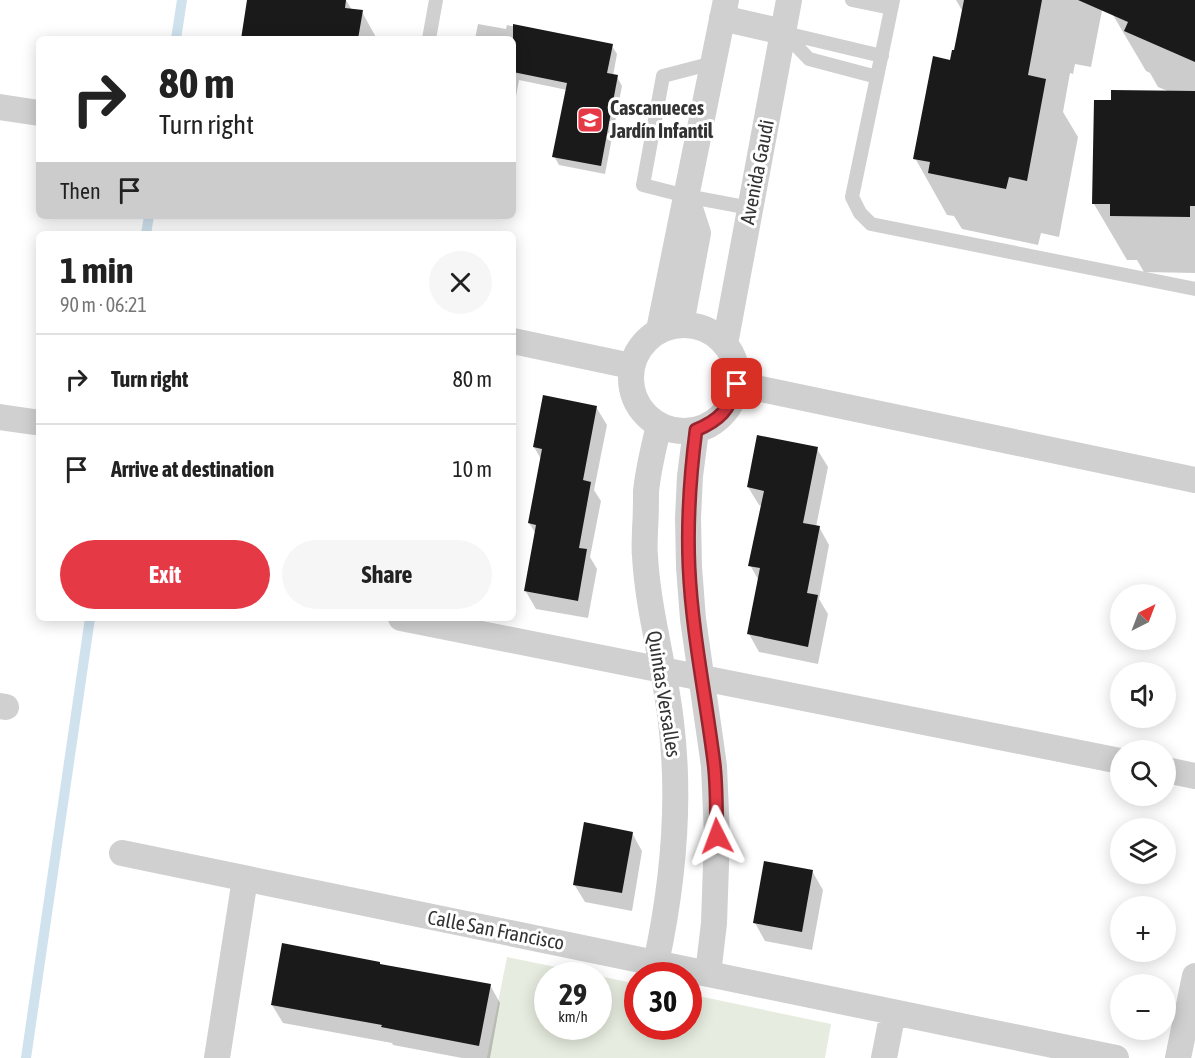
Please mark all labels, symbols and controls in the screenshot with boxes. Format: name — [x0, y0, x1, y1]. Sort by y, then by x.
text: 80 m — [159, 59, 234, 107]
icon: right — [60, 60, 138, 138]
place label: Cascanueces Jardín Infantil — [609, 96, 714, 142]
school or university icon: Cascanueces Jardín Infantil — [575, 105, 605, 135]
text: Turn right — [159, 109, 254, 140]
street label: Avenida Gaudi — [735, 117, 778, 226]
icon: arrive — [113, 174, 146, 207]
text: Then — [60, 178, 101, 204]
text: 1 min — [60, 249, 134, 291]
button: close — [429, 251, 492, 314]
text: 90 m · 06:21 — [60, 293, 147, 316]
pin — [711, 358, 762, 409]
icon: right — [60, 363, 93, 396]
text: Turn right — [111, 366, 188, 392]
text: 80 m — [452, 366, 492, 392]
icon: arrive — [720, 367, 753, 400]
icon: arrive — [60, 453, 93, 486]
text: Arrive at destination — [111, 456, 274, 482]
text: 10 m — [452, 456, 492, 482]
button: Exit — [60, 540, 270, 609]
button: Share — [282, 540, 492, 609]
north arrow — [1110, 584, 1176, 650]
map controls — [1110, 584, 1176, 1040]
street label: Quintas Versalles — [643, 629, 686, 759]
button: sound — [1110, 662, 1176, 728]
button: search — [1110, 740, 1176, 806]
position arrow — [685, 804, 749, 868]
button: layers — [1110, 818, 1176, 884]
button: + — [1110, 896, 1176, 962]
street label: Calle San Francisco — [426, 905, 566, 954]
speed limit sign: 30 — [624, 962, 702, 1040]
button: − — [1110, 974, 1176, 1040]
text: 29 — [559, 977, 587, 1011]
text: km/h — [558, 1008, 588, 1025]

